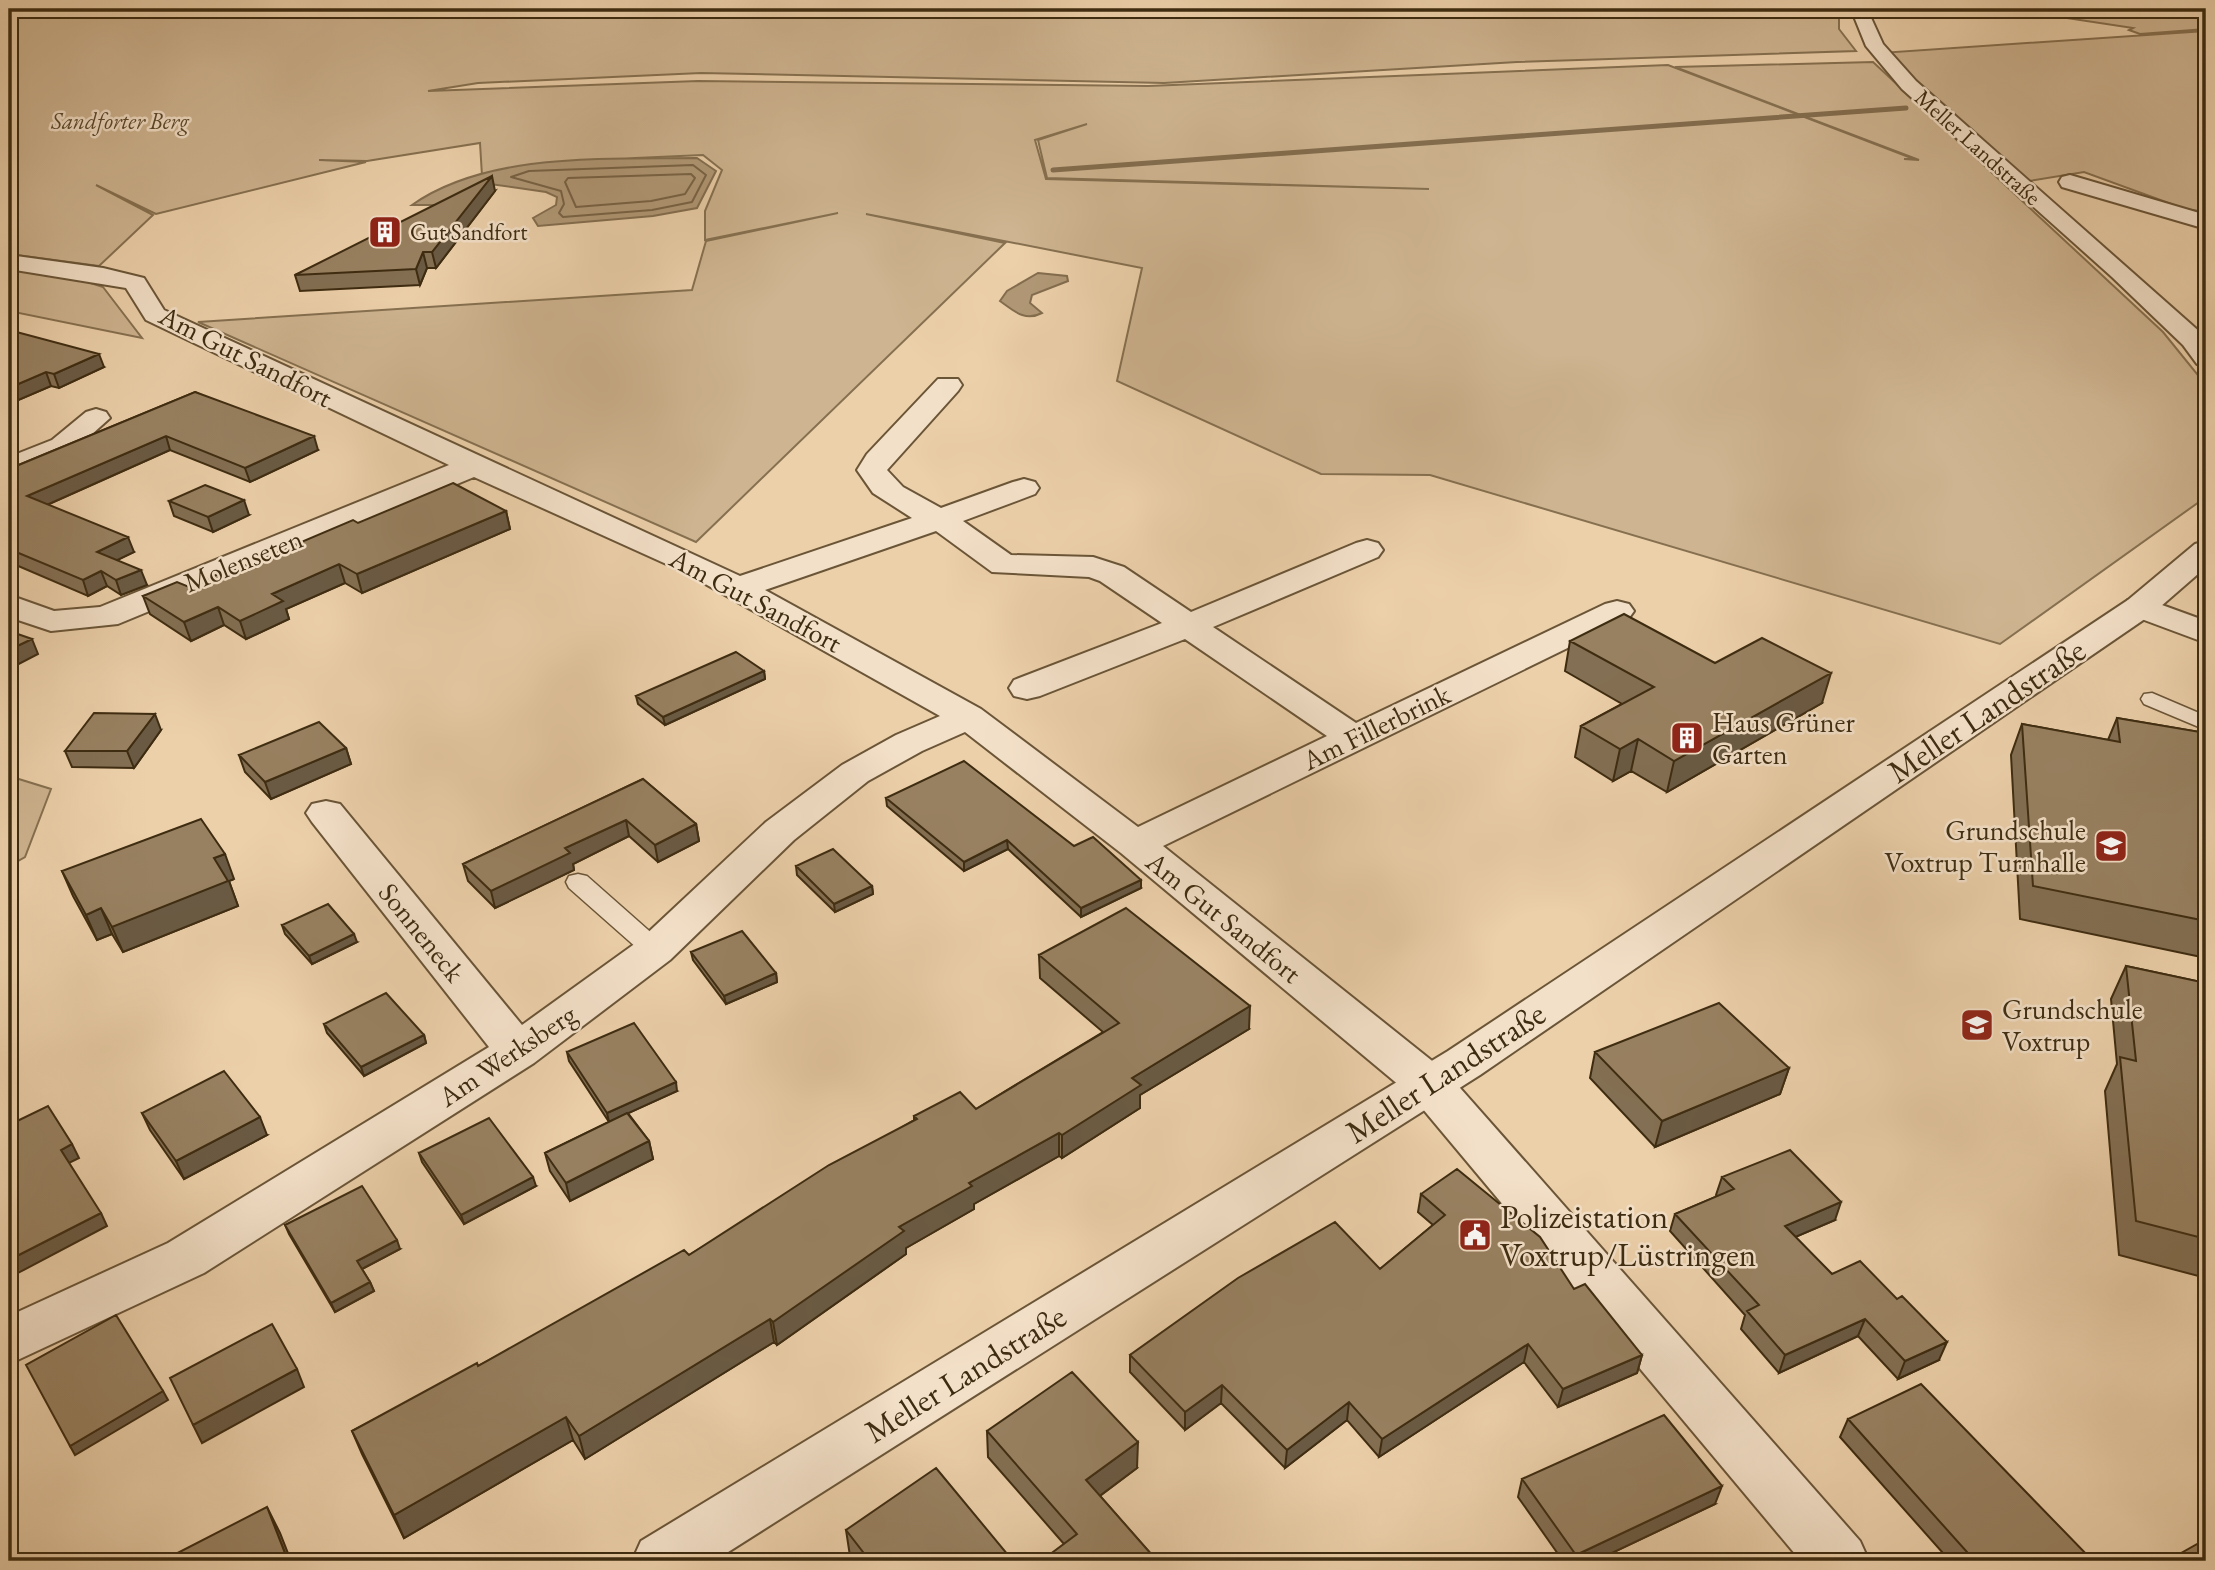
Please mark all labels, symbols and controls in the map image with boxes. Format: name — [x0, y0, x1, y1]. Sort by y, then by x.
street label: Meller Landstraße — [1909, 82, 2048, 212]
park label: Sandforter Berg — [50, 106, 190, 136]
building icon: Gut Sandfort — [366, 213, 404, 251]
place label: Gut Sandfort — [410, 217, 528, 247]
street label: Am Gut Sandfort — [152, 296, 339, 415]
street label: Molenseten — [178, 520, 308, 600]
street label: Am Gut Sandfort — [663, 539, 848, 661]
street label: Meller Landstraße — [1879, 628, 2094, 792]
street label: Am Fillerbrink — [1295, 675, 1457, 779]
place label: Haus Grüner Garten — [1712, 704, 1855, 772]
building icon: Haus Grüner Garten — [1668, 719, 1706, 757]
place label: Grundschule Voxtrup Turnhalle — [1884, 812, 2086, 880]
school or university icon: Grundschule Voxtrup Turnhalle — [2092, 827, 2130, 865]
street label: Am Gut Sandfort — [1138, 843, 1309, 991]
street label: Sonneneck — [371, 875, 473, 990]
place label: Grundschule Voxtrup — [2002, 991, 2143, 1059]
street label: Meller Landstraße — [1337, 992, 1553, 1153]
street label: Am Werksberg — [430, 995, 584, 1115]
school or university icon: Grundschule Voxtrup — [1958, 1006, 1996, 1044]
place label: Polizeistation Voxtrup/Lüstringen — [1500, 1195, 1756, 1276]
public building icon: Polizeistation Voxtrup/Lüstringen — [1456, 1216, 1494, 1254]
street label: Meller Landstraße — [857, 1294, 1074, 1452]

